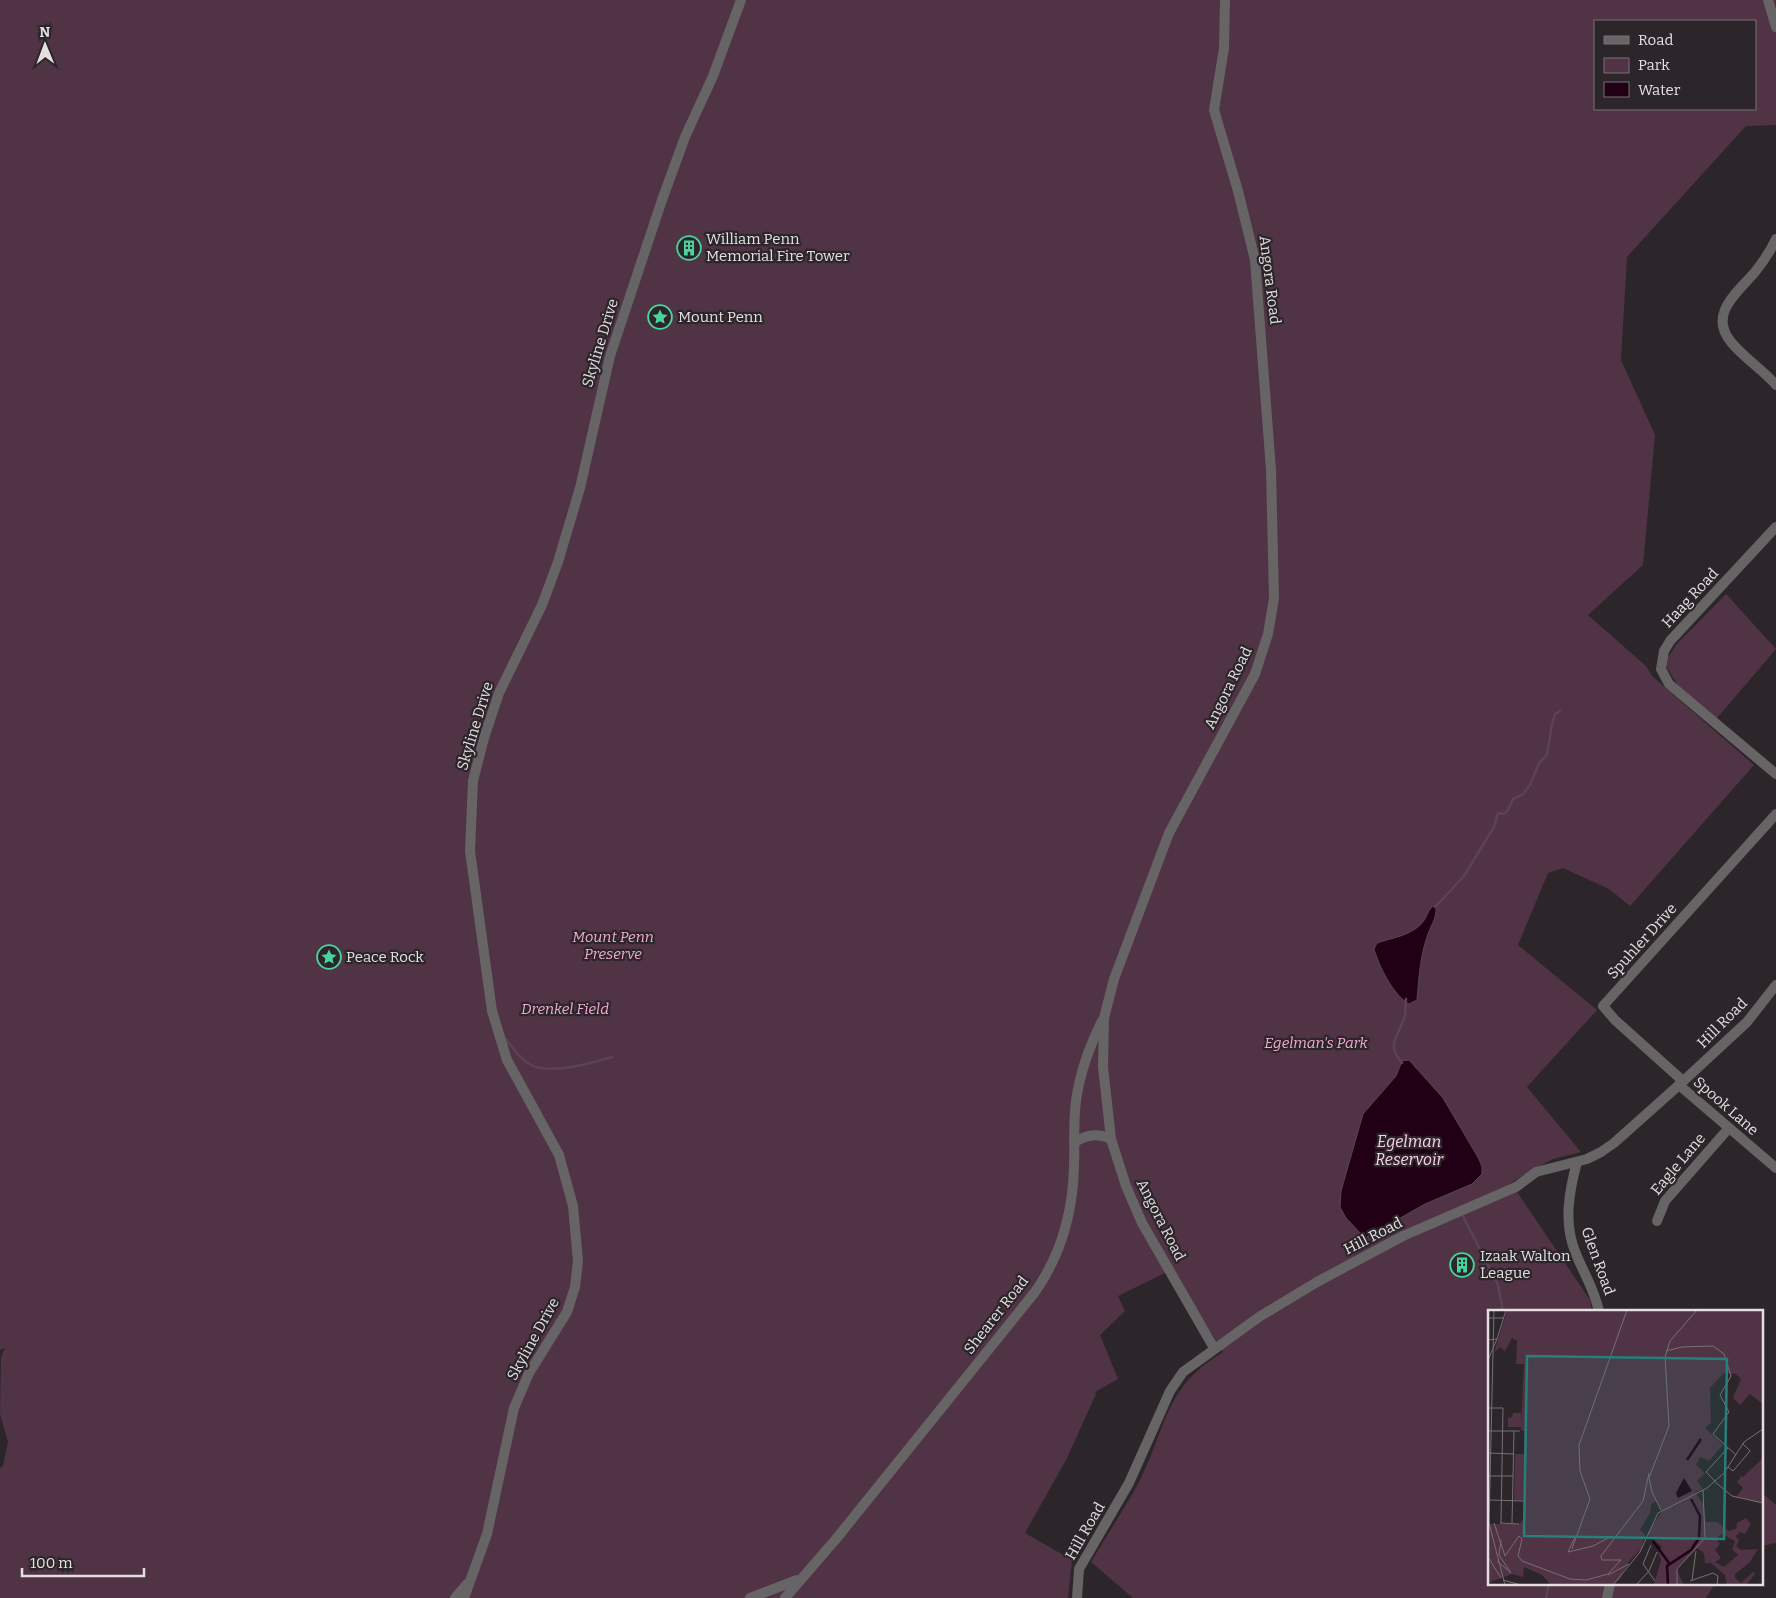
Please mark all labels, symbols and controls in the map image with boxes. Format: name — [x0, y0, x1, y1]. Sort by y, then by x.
north arrow — [20, 20, 70, 70]
legend — [1594, 20, 1756, 110]
text: N — [39, 24, 51, 41]
text: Road — [1638, 31, 1673, 49]
text: Park — [1638, 56, 1670, 74]
text: Water — [1638, 81, 1681, 99]
place label: William Penn Memorial Fire Tower — [706, 230, 850, 265]
building icon: William Penn Memorial Fire Tower — [676, 235, 702, 261]
street label: Angora Road — [1256, 235, 1284, 325]
street label: Skyline Drive — [578, 297, 622, 389]
place icon: Mount Penn — [647, 304, 673, 330]
place label: Mount Penn — [678, 308, 763, 326]
street label: Haag Road — [1658, 564, 1722, 631]
street label: Angora Road — [1200, 644, 1256, 732]
street label: Skyline Drive — [453, 680, 497, 772]
street label: Spuhler Drive — [1603, 900, 1681, 982]
park label: Mount Penn Preserve — [572, 928, 654, 963]
place icon: Peace Rock — [316, 944, 342, 970]
place label: Peace Rock — [346, 948, 424, 966]
street label: Hill Road — [1693, 994, 1751, 1052]
park label: Drenkel Field — [521, 1000, 609, 1018]
park label: Egelman's Park — [1264, 1034, 1369, 1052]
street label: Spook Lane — [1690, 1073, 1762, 1139]
street label: Eagle Lane — [1647, 1130, 1709, 1198]
water label: Egelman Reservoir — [1375, 1132, 1445, 1169]
street label: Angora Road — [1133, 1176, 1189, 1264]
street label: Hill Road — [1341, 1214, 1405, 1258]
street label: Glen Road — [1577, 1224, 1619, 1298]
place label: Izaak Walton League — [1480, 1247, 1571, 1282]
building icon: Izaak Walton League — [1449, 1252, 1475, 1278]
street label: Shearer Road — [960, 1272, 1032, 1358]
street label: Skyline Drive — [503, 1295, 563, 1383]
inset map — [1488, 1310, 1764, 1586]
street label: Hill Road — [1061, 1499, 1109, 1563]
scale bar — [22, 1546, 145, 1578]
text: 100 m — [30, 1554, 73, 1572]

